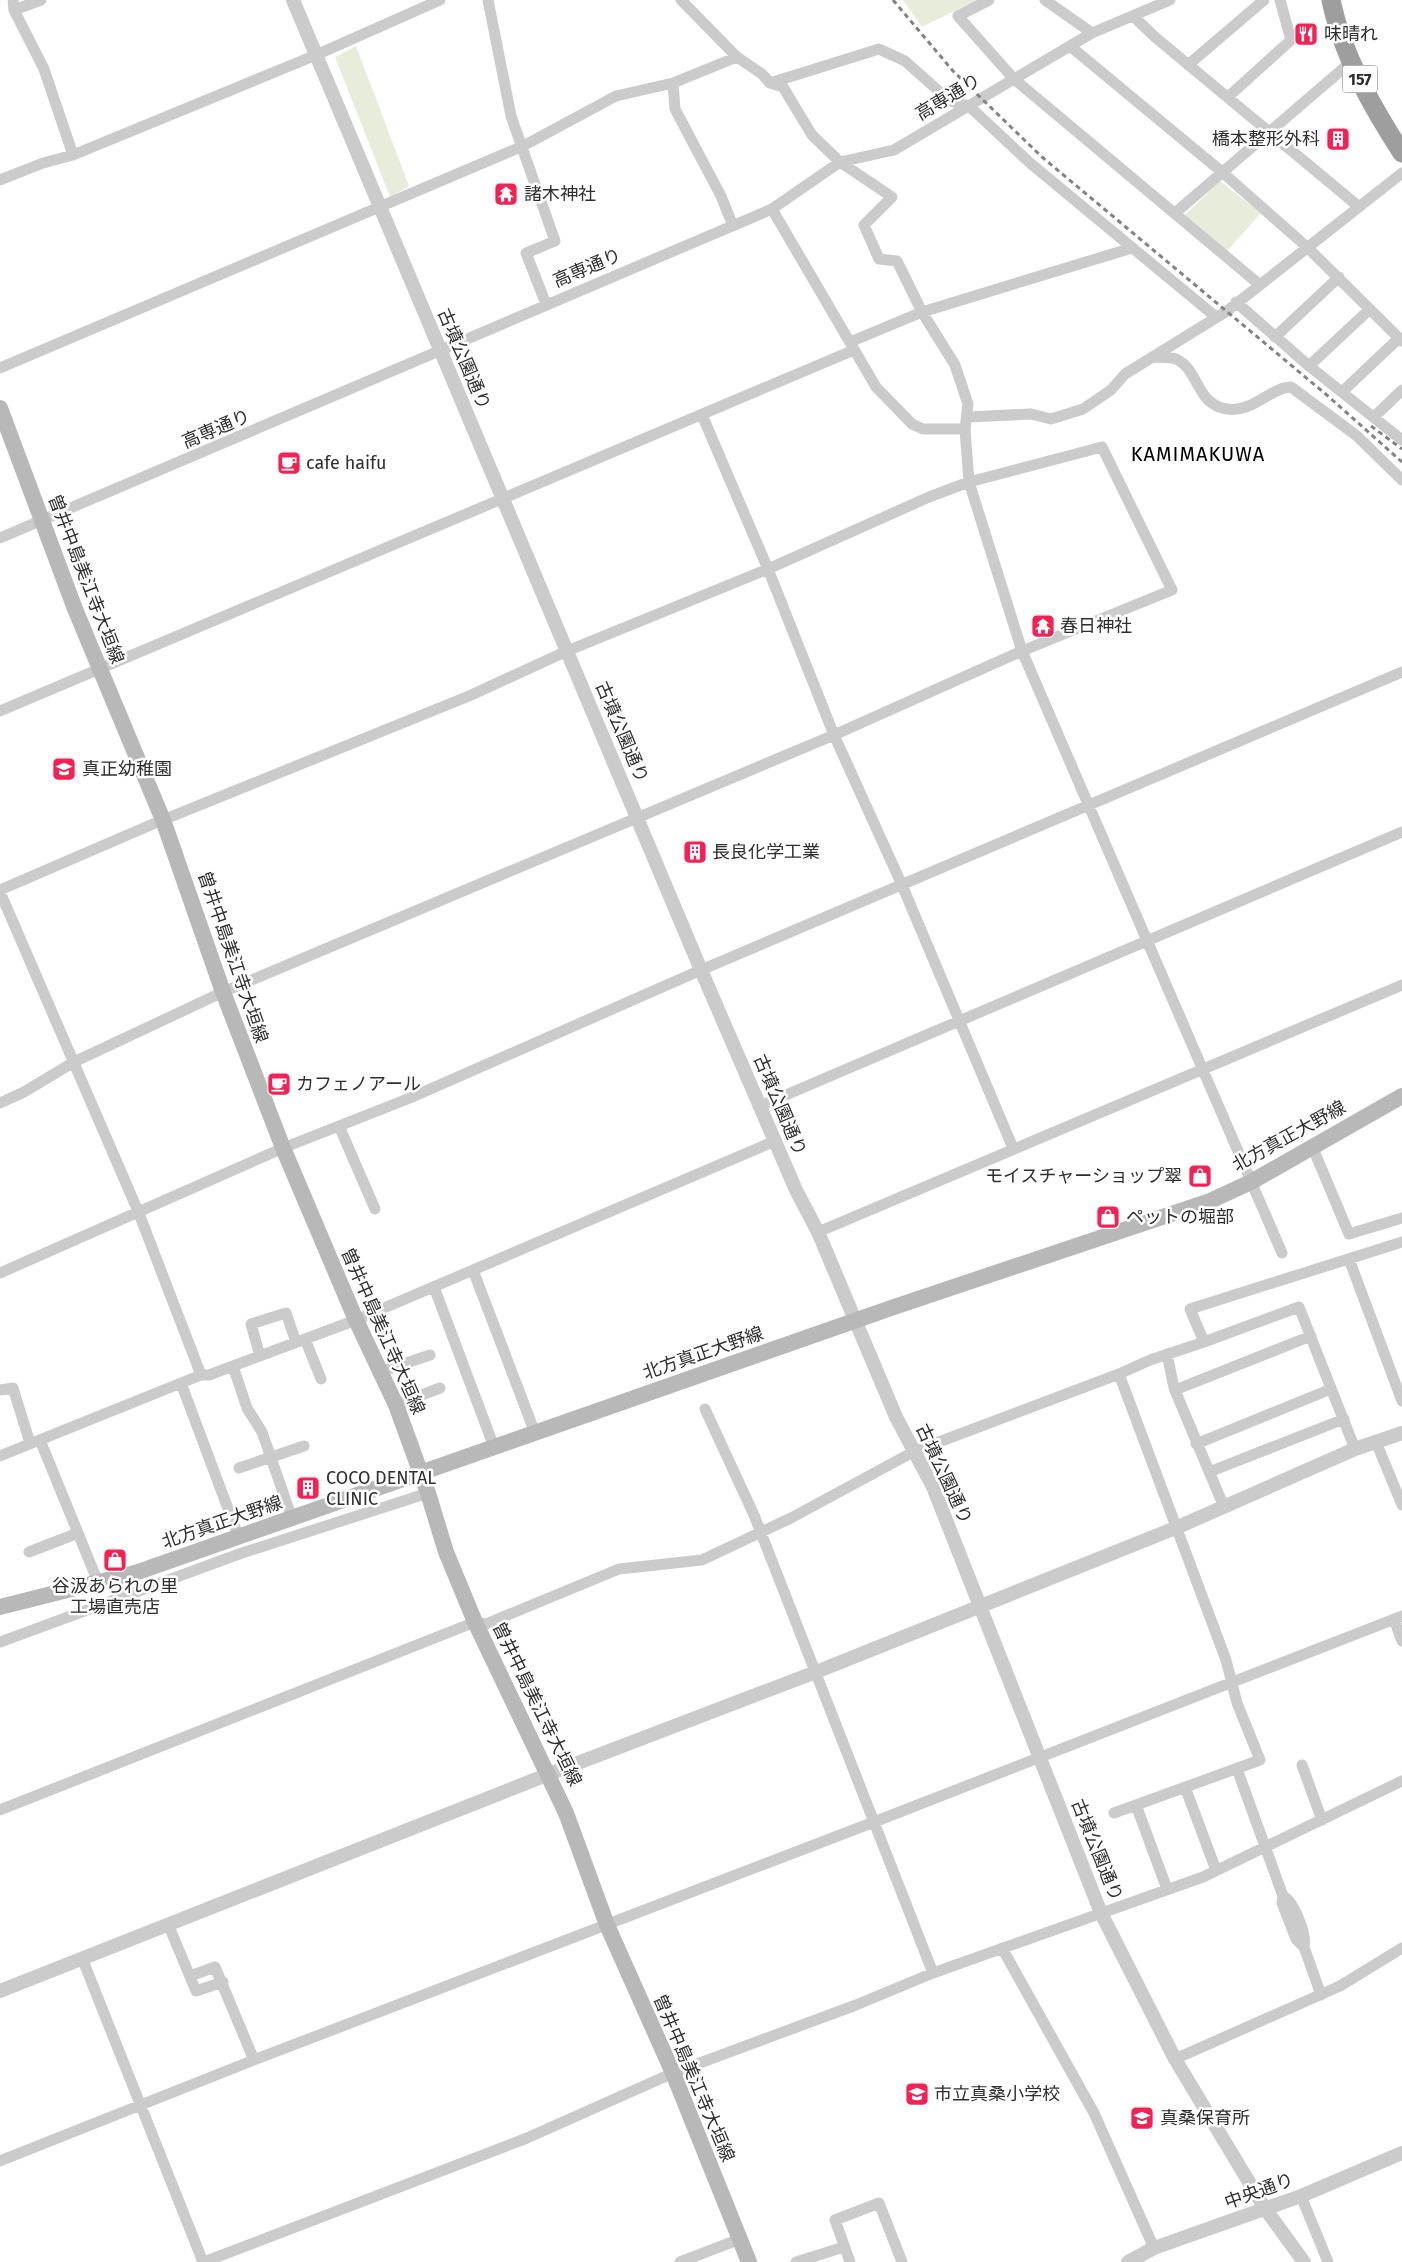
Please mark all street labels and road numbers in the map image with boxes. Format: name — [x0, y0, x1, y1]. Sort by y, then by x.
road number: 157 — [1342, 66, 1378, 92]
street label: 高専通り — [911, 69, 985, 125]
street label: 高専通り — [550, 244, 624, 292]
street label: 古墳公園通り — [433, 305, 495, 413]
street label: 高専通り — [179, 405, 253, 453]
street label: 曽井中島美江寺大垣線 — [43, 491, 129, 667]
street label: 古墳公園通り — [591, 678, 653, 786]
street label: 曽井中島美江寺大垣線 — [193, 868, 273, 1046]
street label: 古墳公園通り — [749, 1051, 811, 1159]
street label: 北方真正大野線 — [1229, 1096, 1349, 1176]
street label: 曽井中島美江寺大垣線 — [336, 1244, 430, 1418]
street label: 北方真正大野線 — [640, 1322, 766, 1384]
street label: 古墳公園通り — [911, 1420, 977, 1528]
street label: 北方真正大野線 — [159, 1491, 285, 1553]
street label: 曽井中島美江寺大垣線 — [488, 1618, 586, 1790]
street label: 古墳公園通り — [1067, 1796, 1127, 1904]
street label: 曽井中島美江寺大垣線 — [649, 1991, 739, 2165]
street label: 中央通り — [1221, 2168, 1297, 2214]

